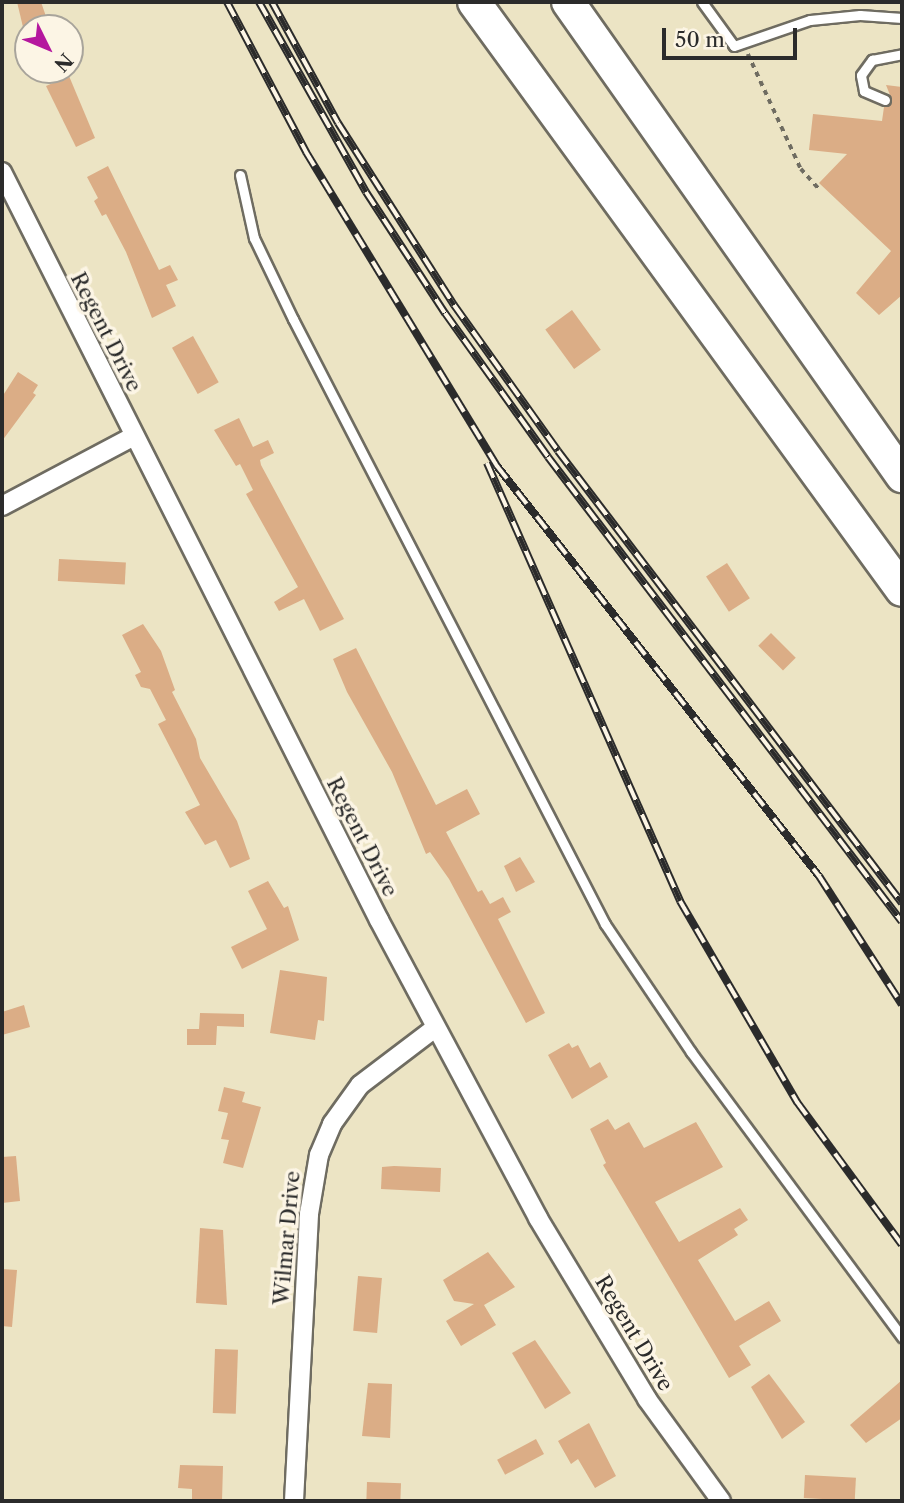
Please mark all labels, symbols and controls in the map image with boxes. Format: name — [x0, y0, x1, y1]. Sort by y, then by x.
north arrow — [14, 14, 84, 84]
scale bar — [666, 14, 801, 58]
text: 50 m — [675, 27, 725, 52]
text: N — [49, 48, 77, 76]
street label: Regent Drive — [65, 268, 147, 396]
street label: Regent Drive — [321, 773, 403, 901]
street label: Wilmar Drive — [269, 1170, 305, 1306]
street label: Regent Drive — [590, 1271, 678, 1395]

